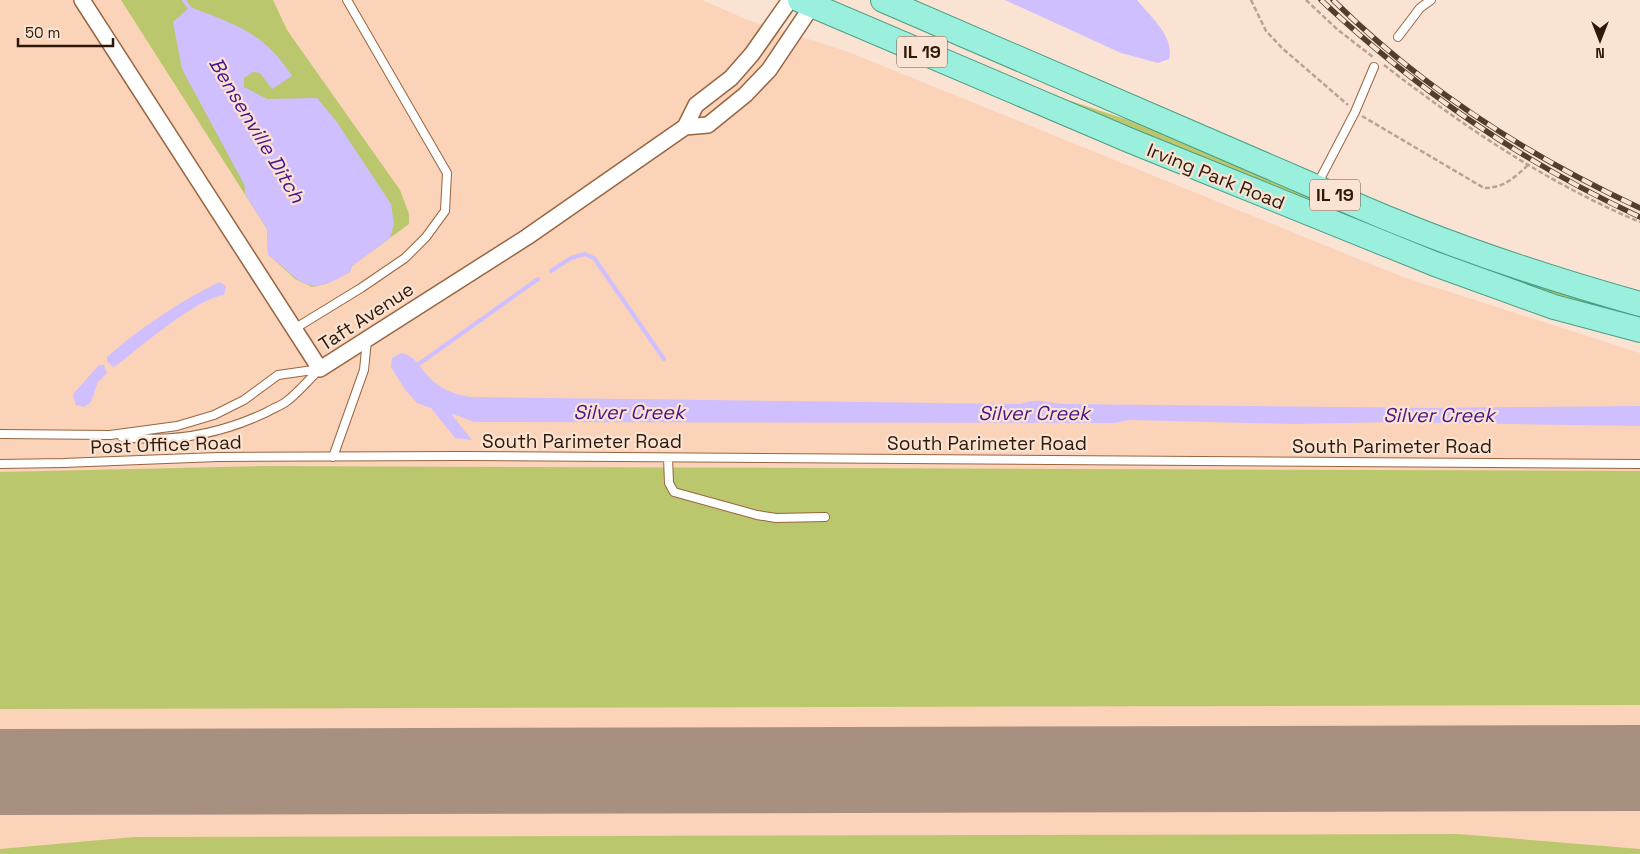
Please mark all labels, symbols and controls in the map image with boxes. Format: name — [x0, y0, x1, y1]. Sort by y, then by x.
scale bar — [18, 15, 112, 47]
north arrow — [1575, 15, 1625, 65]
text: 50 m — [25, 23, 60, 42]
road number: IL 19 — [897, 36, 947, 68]
text: N — [1595, 44, 1605, 62]
water label: Bensenville Ditch — [203, 52, 311, 208]
street label: Irving Park Road — [1143, 137, 1288, 215]
road number: IL 19 — [1310, 180, 1360, 210]
street label: Taft Avenue — [314, 276, 419, 356]
water label: Silver Creek — [573, 399, 687, 425]
water label: Silver Creek — [978, 400, 1092, 426]
water label: Silver Creek — [1383, 402, 1497, 428]
street label: Post Office Road — [90, 429, 242, 460]
street label: South Parimeter Road — [482, 429, 682, 454]
street label: South Parimeter Road — [887, 431, 1087, 456]
street label: South Parimeter Road — [1292, 434, 1492, 459]

